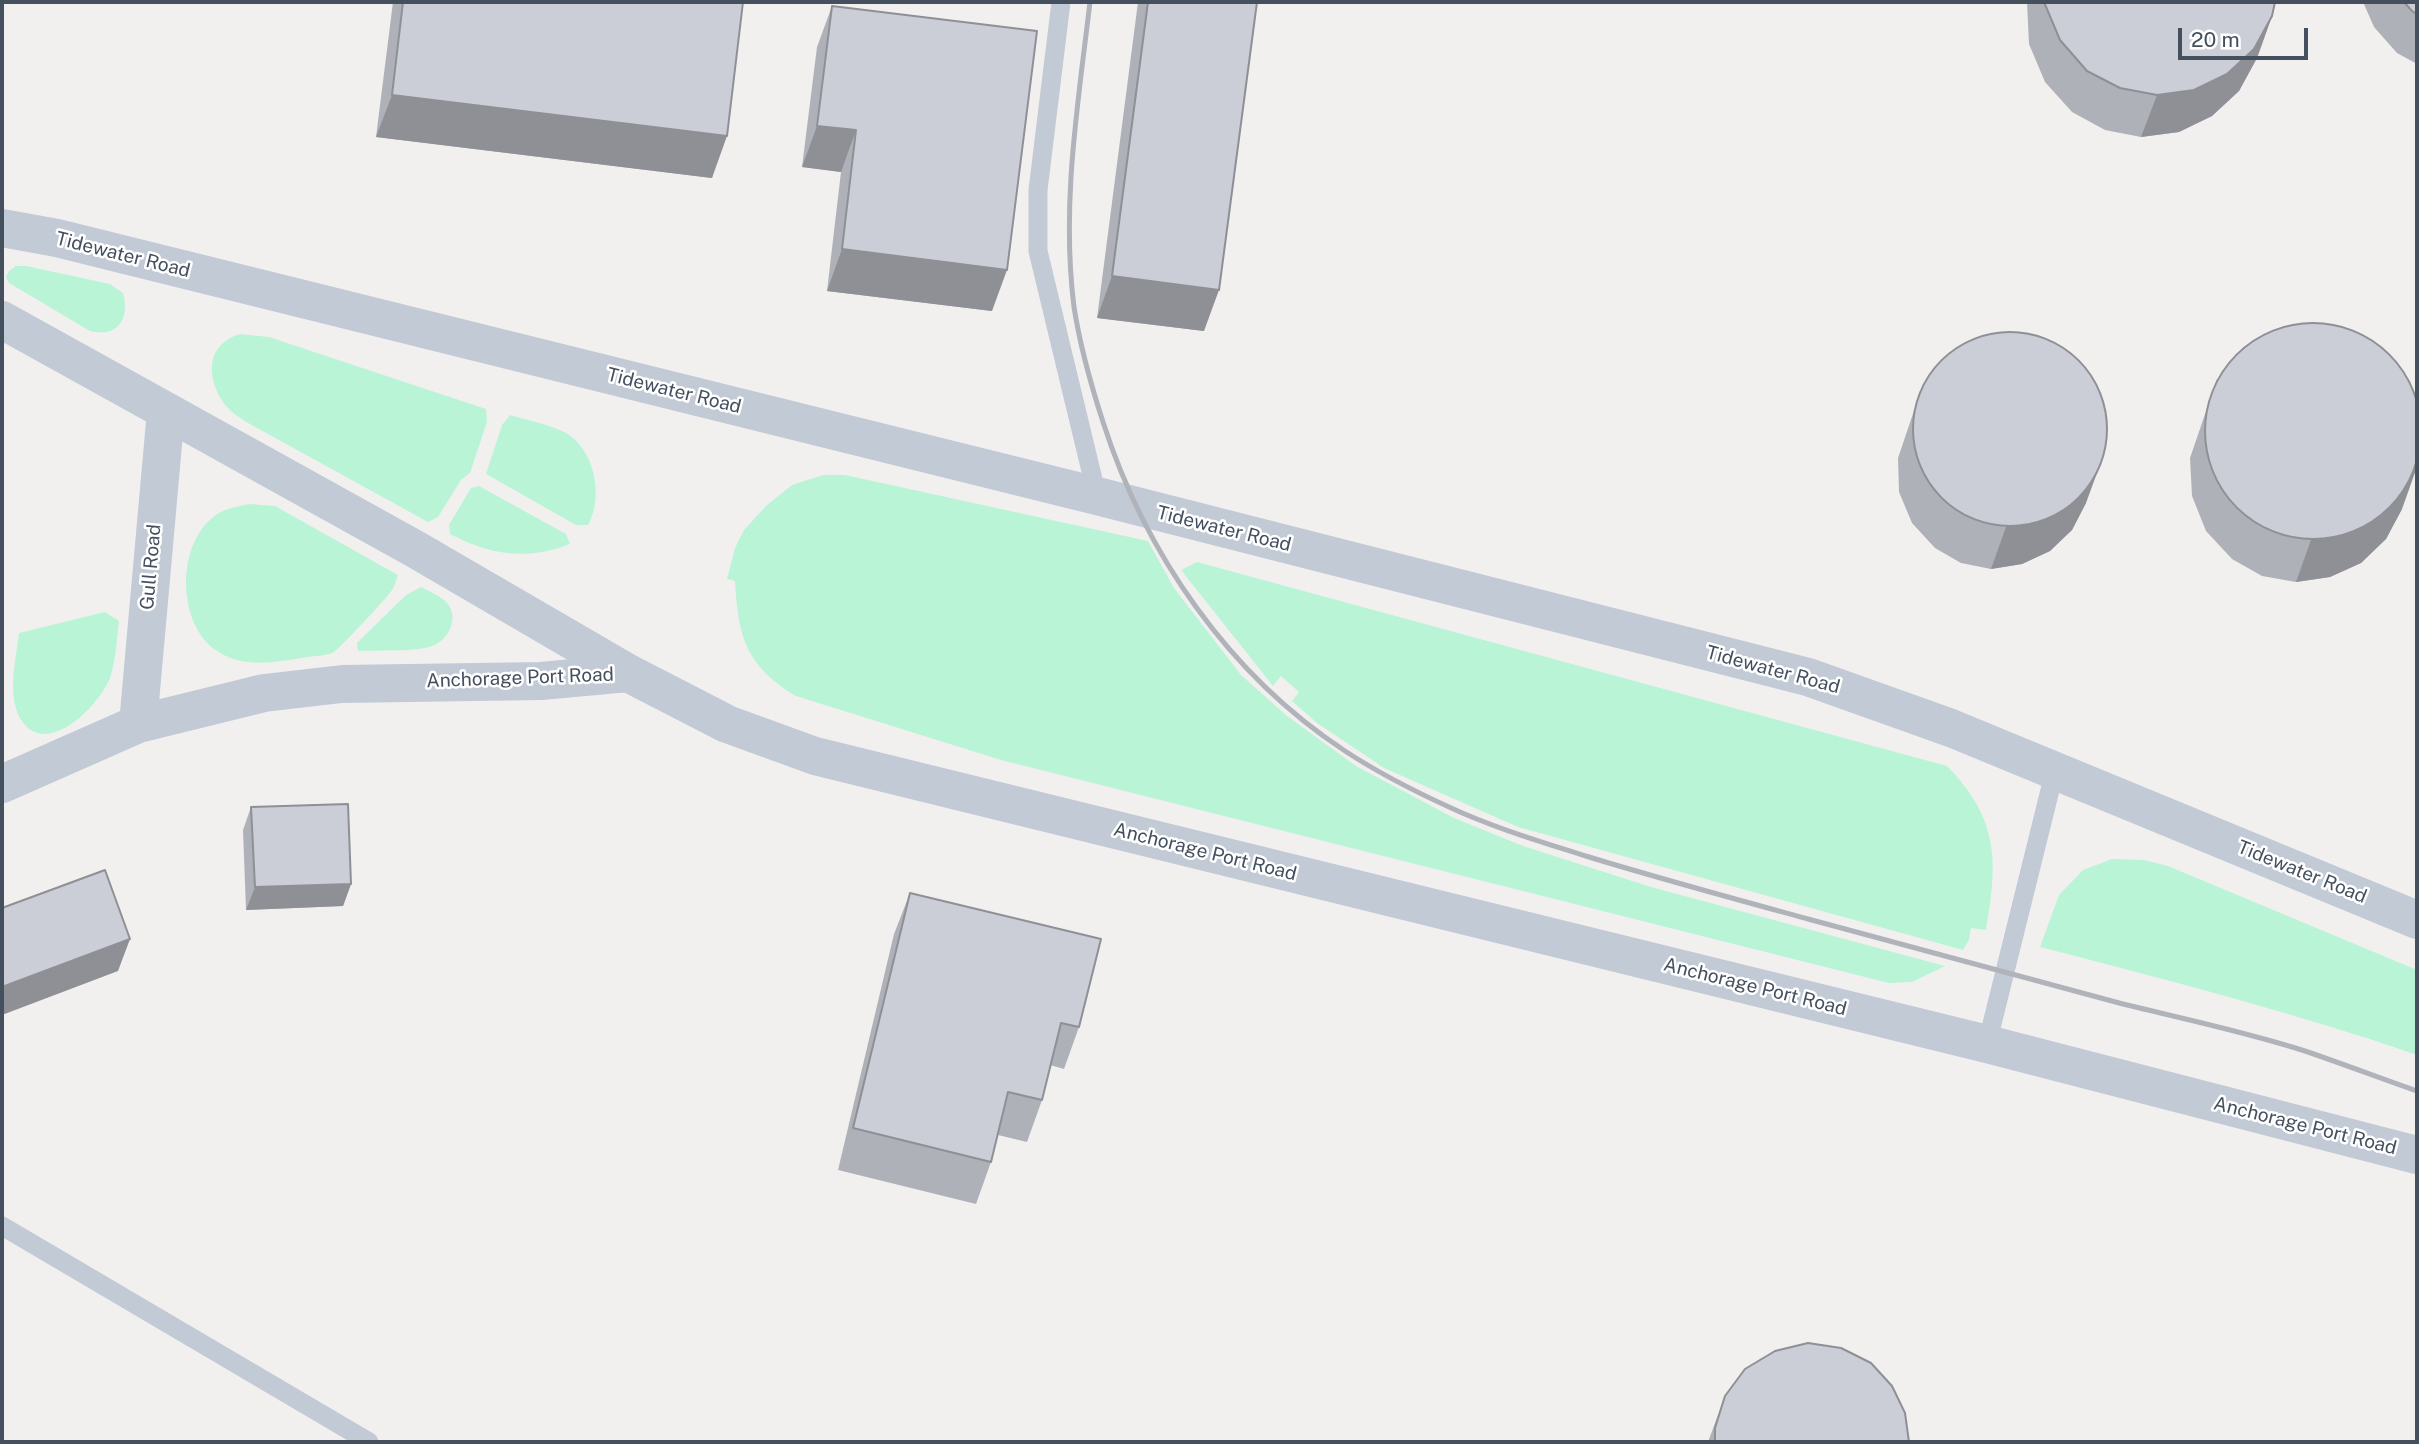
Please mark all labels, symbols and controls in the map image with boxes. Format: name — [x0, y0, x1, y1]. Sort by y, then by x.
scale bar — [2181, 14, 2310, 58]
text: 20 m — [2191, 27, 2240, 52]
street label: Tidewater Road — [53, 227, 193, 283]
street label: Tidewater Road — [604, 363, 744, 419]
street label: Tidewater Road — [1154, 501, 1294, 557]
street label: Gull Road — [136, 523, 166, 611]
street label: Tidewater Road — [1704, 641, 1842, 699]
street label: Anchorage Port Road — [426, 663, 614, 693]
street label: Anchorage Port Road — [1111, 818, 1299, 886]
street label: Tidewater Road — [2234, 836, 2370, 908]
street label: Anchorage Port Road — [1661, 953, 1849, 1021]
street label: Anchorage Port Road — [2211, 1092, 2399, 1160]

